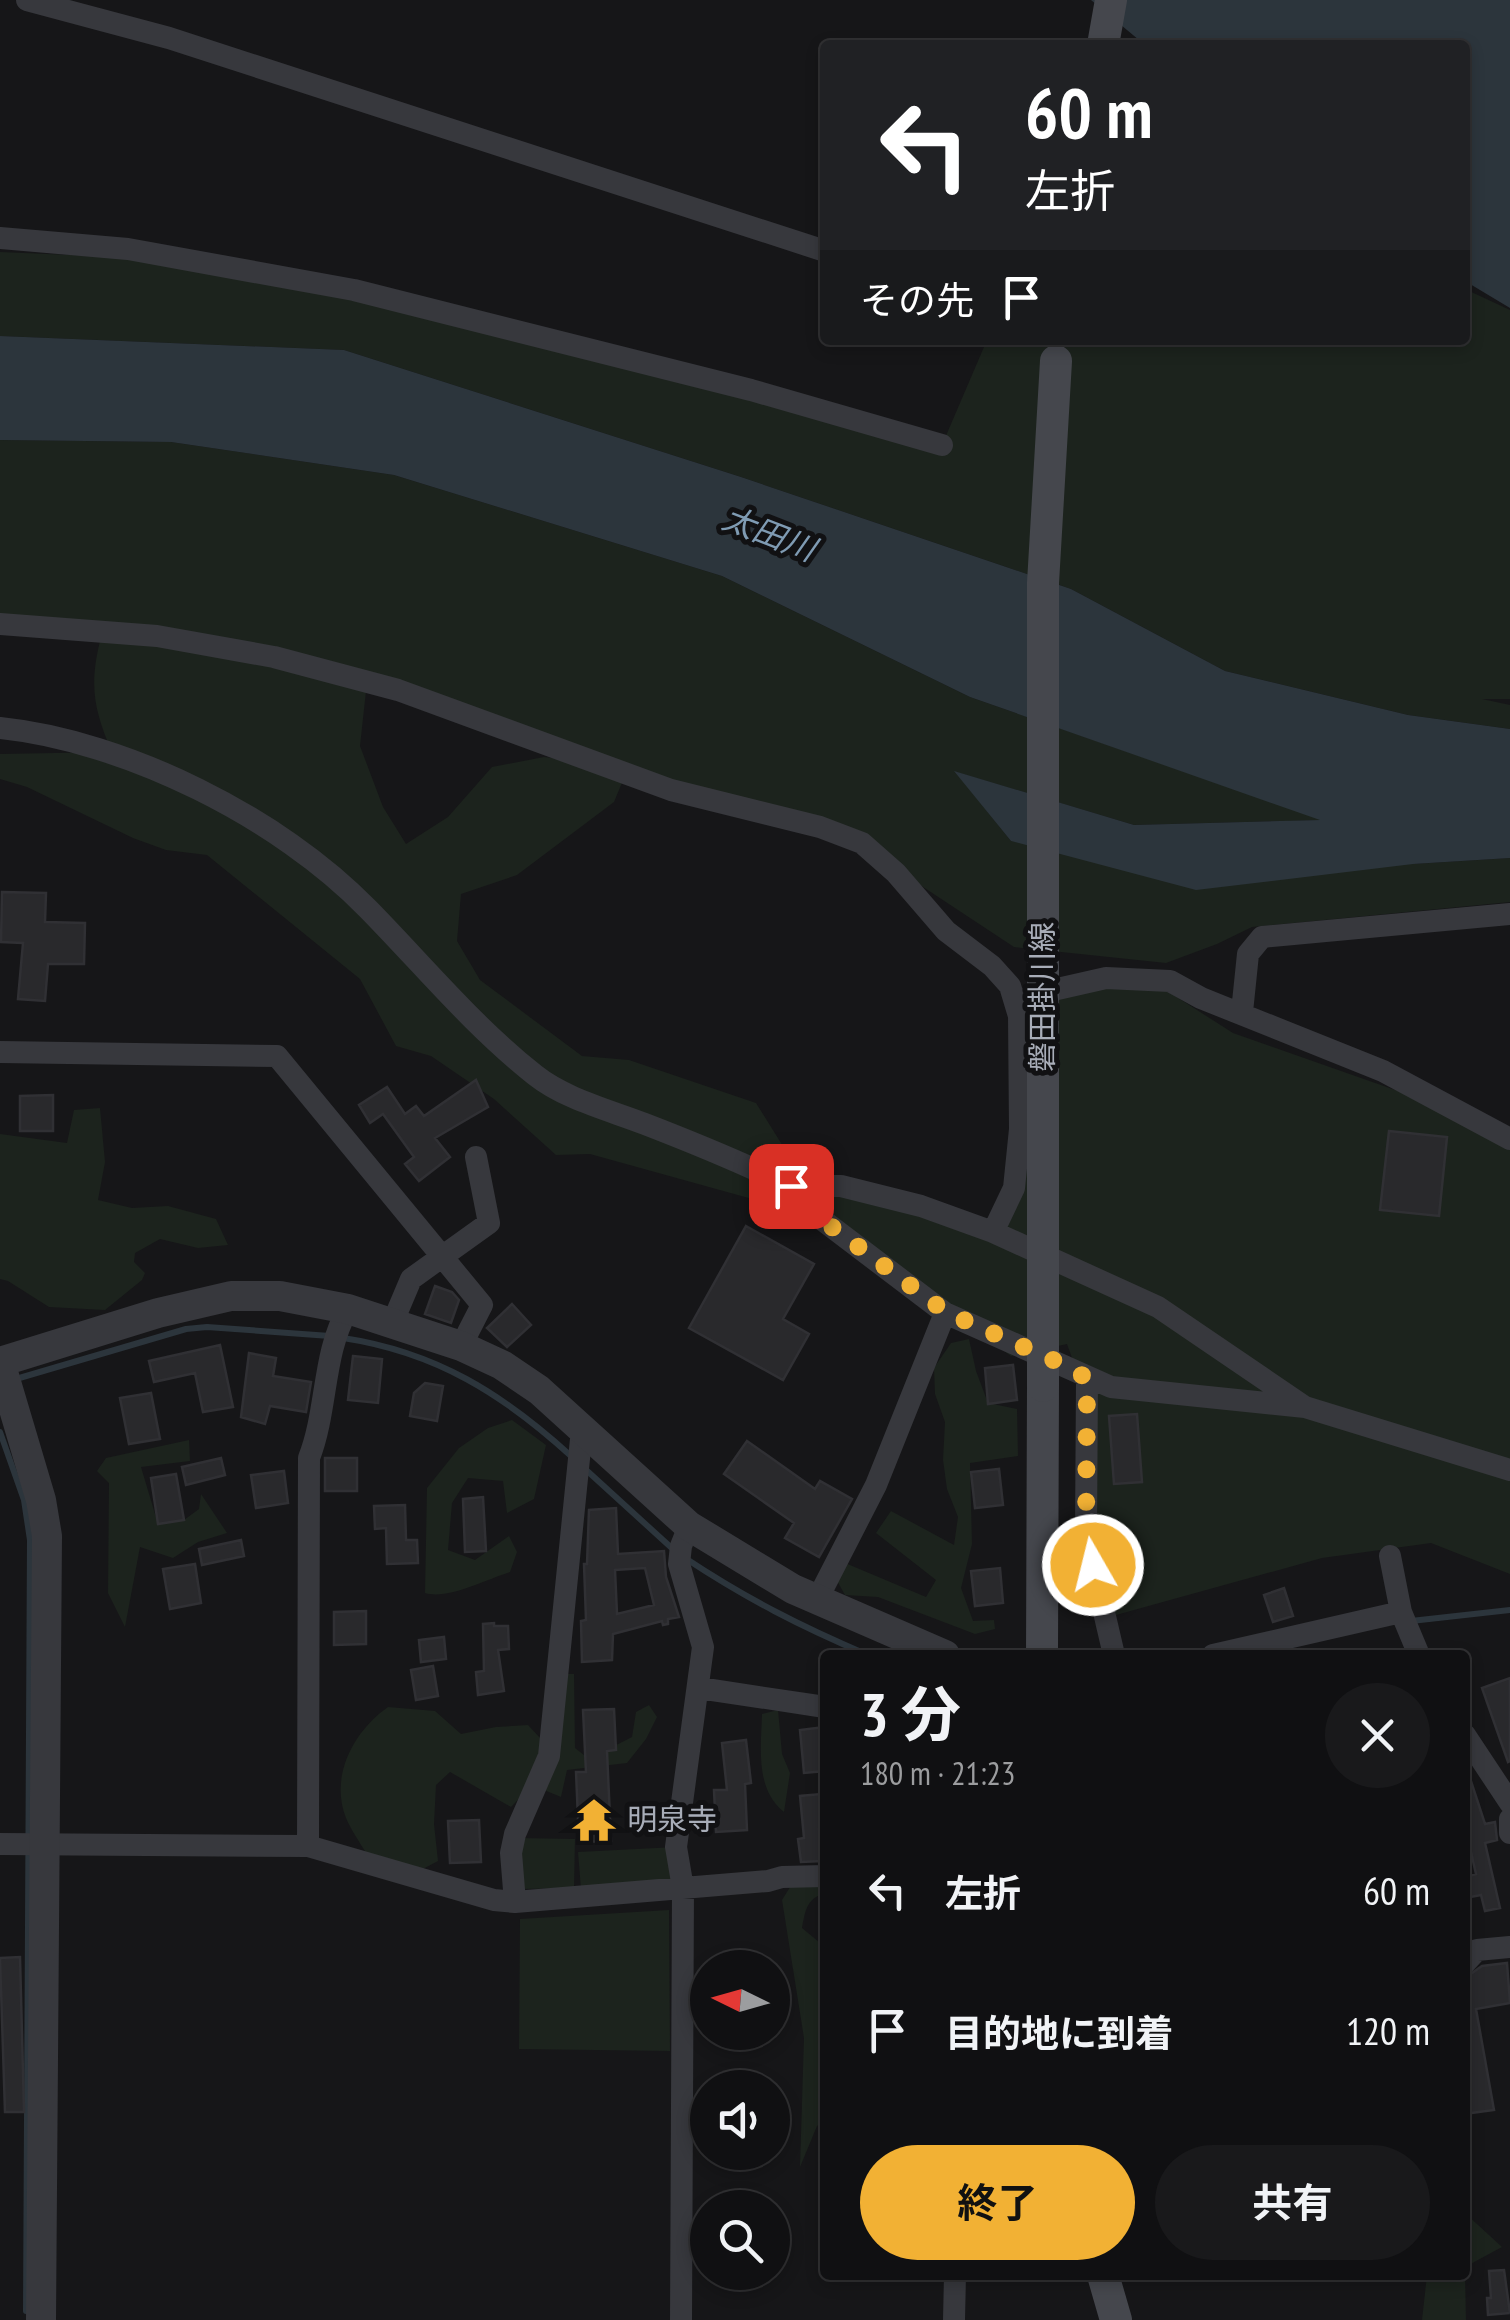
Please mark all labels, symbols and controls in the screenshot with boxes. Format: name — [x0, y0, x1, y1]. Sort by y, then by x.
text: 60 m — [1025, 67, 1153, 157]
icon: left — [860, 80, 990, 210]
text: 左折 — [1025, 161, 1115, 219]
icon: arrive — [994, 270, 1049, 325]
text: その先 — [860, 275, 974, 324]
water label: 太田川 — [717, 496, 824, 571]
street label: 磐田掛川線 — [1022, 922, 1061, 1072]
pin — [749, 1144, 834, 1229]
icon: arrive — [764, 1159, 819, 1214]
position arrow — [1041, 1513, 1145, 1617]
text: 3 分 — [860, 1675, 961, 1753]
button: close — [1325, 1683, 1430, 1788]
text: 180 m · 21:23 — [860, 1752, 1015, 1794]
temple icon: 明泉寺 — [570, 1796, 618, 1844]
place label: 明泉寺 — [627, 1799, 717, 1838]
icon: left — [860, 1863, 915, 1918]
text: 60 m — [1363, 1866, 1430, 1915]
text: 左折 — [945, 1868, 1021, 1917]
north arrow — [690, 1950, 790, 2050]
map controls — [690, 1950, 790, 2290]
icon: arrive — [860, 2003, 915, 2058]
text: 120 m — [1346, 2006, 1430, 2055]
text: 目的地に到着 — [945, 2008, 1173, 2057]
button: sound — [690, 2070, 790, 2170]
button: 終了 — [860, 2145, 1135, 2260]
button: 共有 — [1155, 2145, 1430, 2260]
button: search — [690, 2190, 790, 2290]

